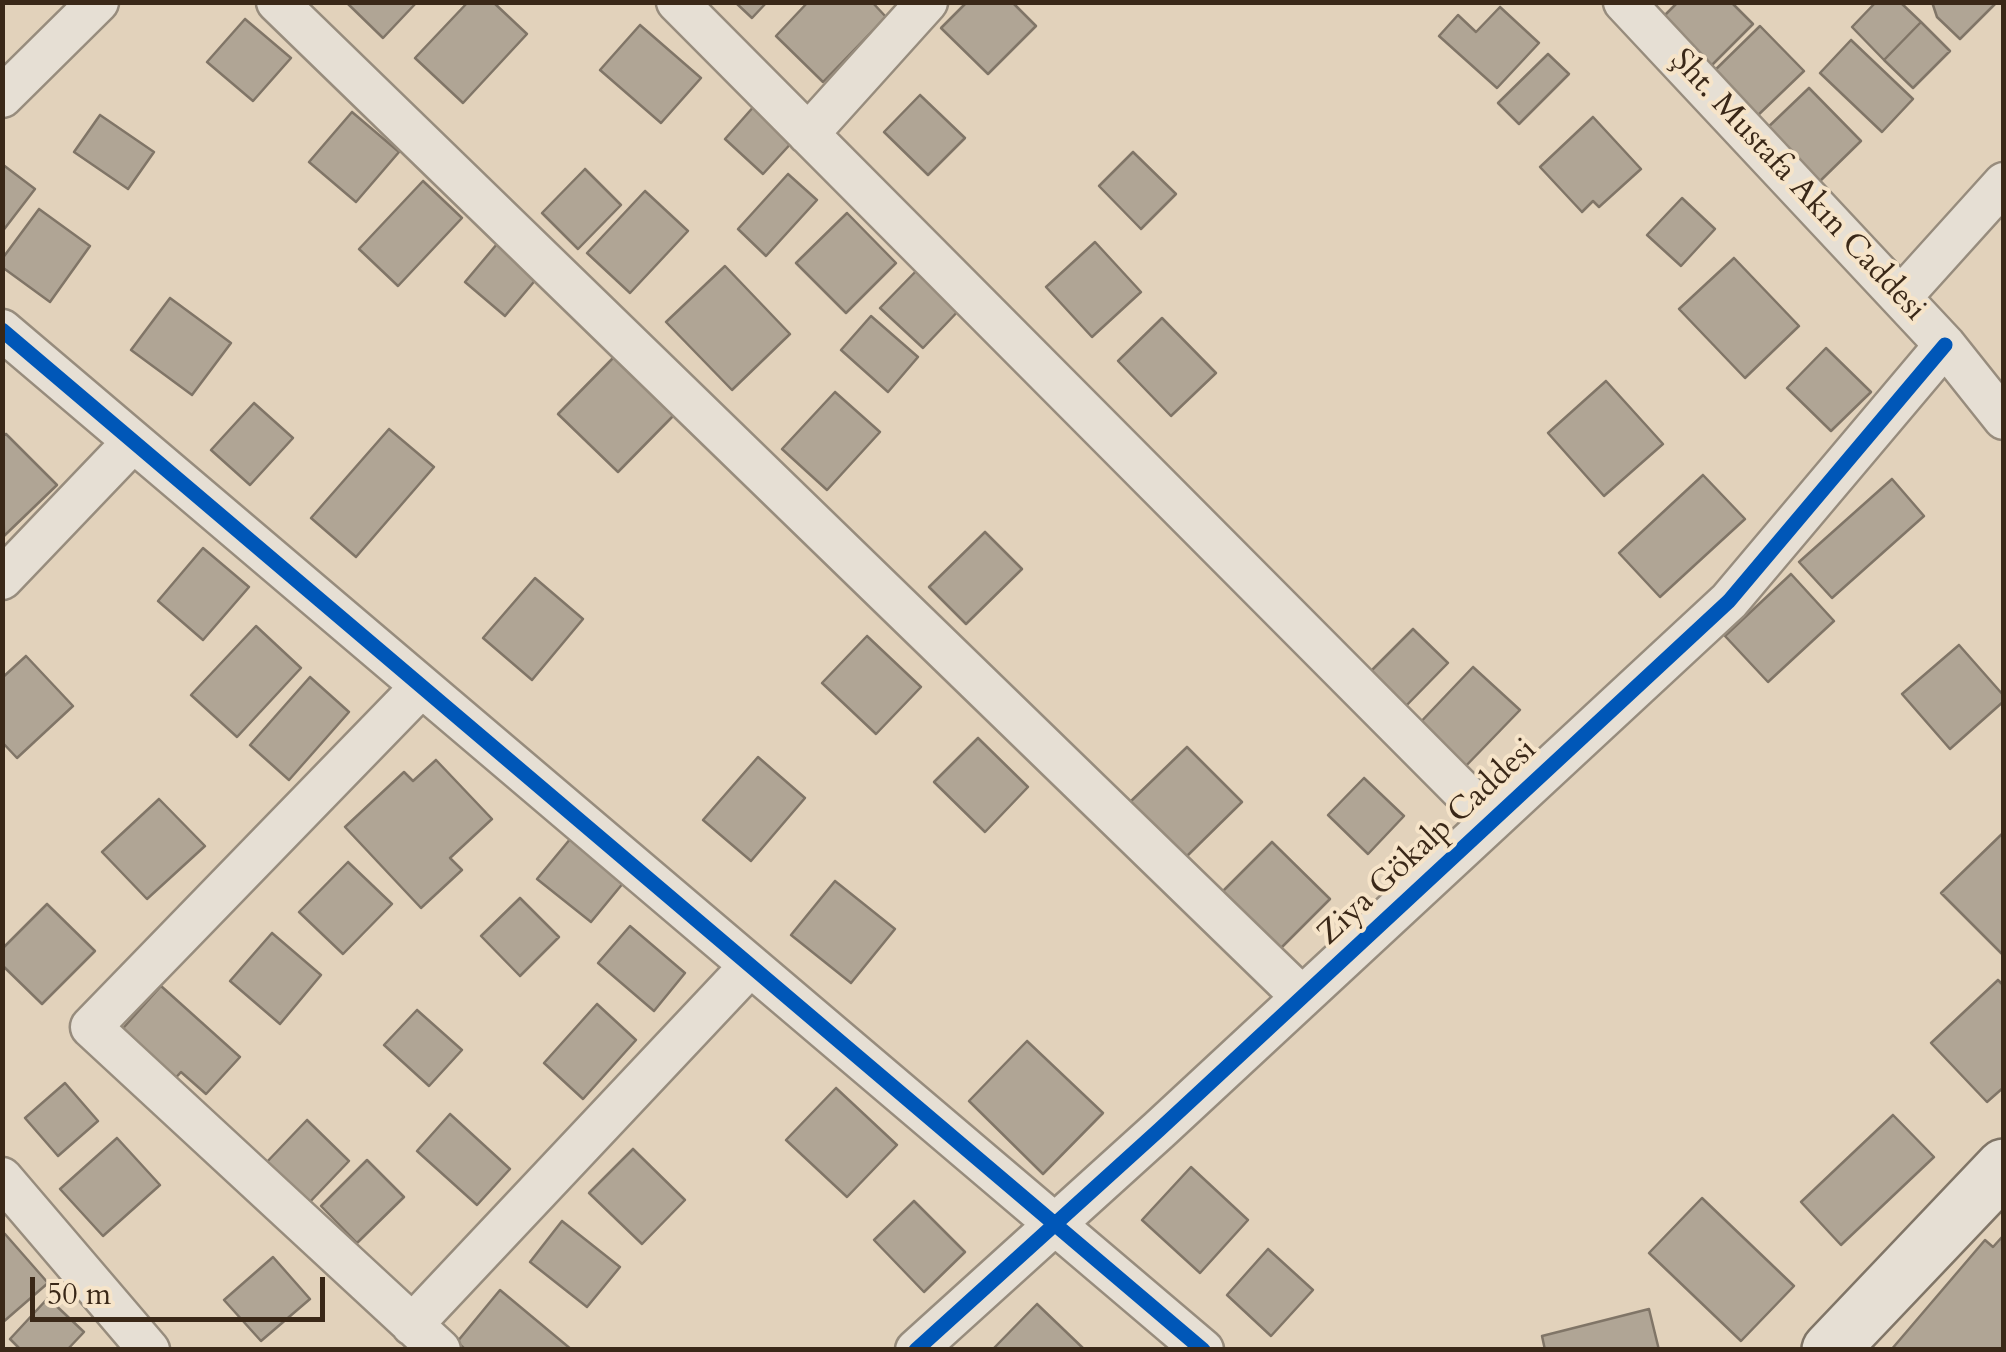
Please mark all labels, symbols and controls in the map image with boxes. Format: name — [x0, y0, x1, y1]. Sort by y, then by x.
street label: Şht. Mustafa Akın Caddesi — [1661, 42, 1933, 330]
street label: Ziya Gökalp Caddesi — [1311, 732, 1545, 954]
scale bar — [35, 1257, 330, 1319]
text: 50 m — [47, 1274, 111, 1315]

